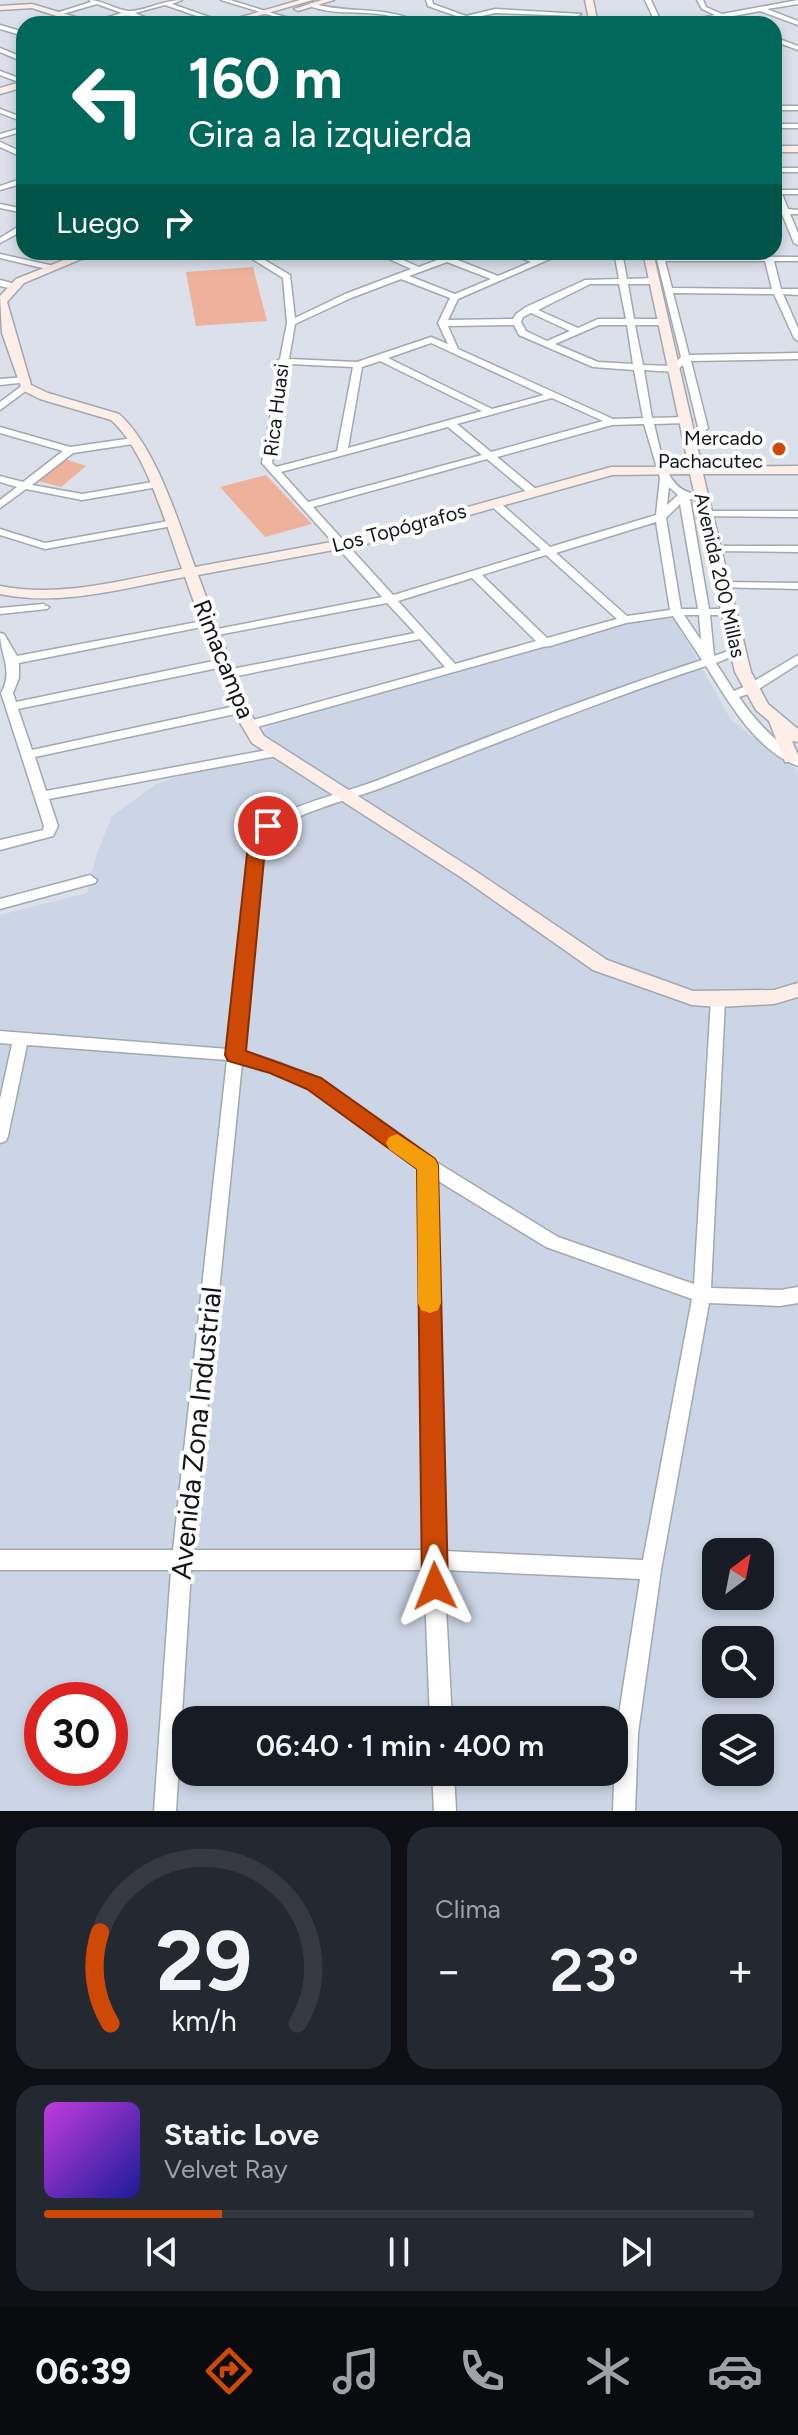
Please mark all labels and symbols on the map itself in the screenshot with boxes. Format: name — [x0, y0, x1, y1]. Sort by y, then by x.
street label: Rica Huasi — [258, 362, 294, 458]
place label: Mercado Pachacutec — [658, 426, 763, 473]
marker: Mercado Pachacutec — [770, 440, 788, 458]
street label: Avenida 200 Millas — [689, 490, 751, 660]
street label: Los Topógrafos — [329, 499, 469, 557]
street label: Rimacampa — [187, 595, 261, 723]
pin — [234, 792, 302, 860]
street label: Avenida Zona Industrial — [164, 1285, 228, 1581]
north arrow — [702, 1538, 774, 1610]
position arrow — [393, 1544, 477, 1628]
speed limit sign: 30 — [24, 1682, 128, 1786]

